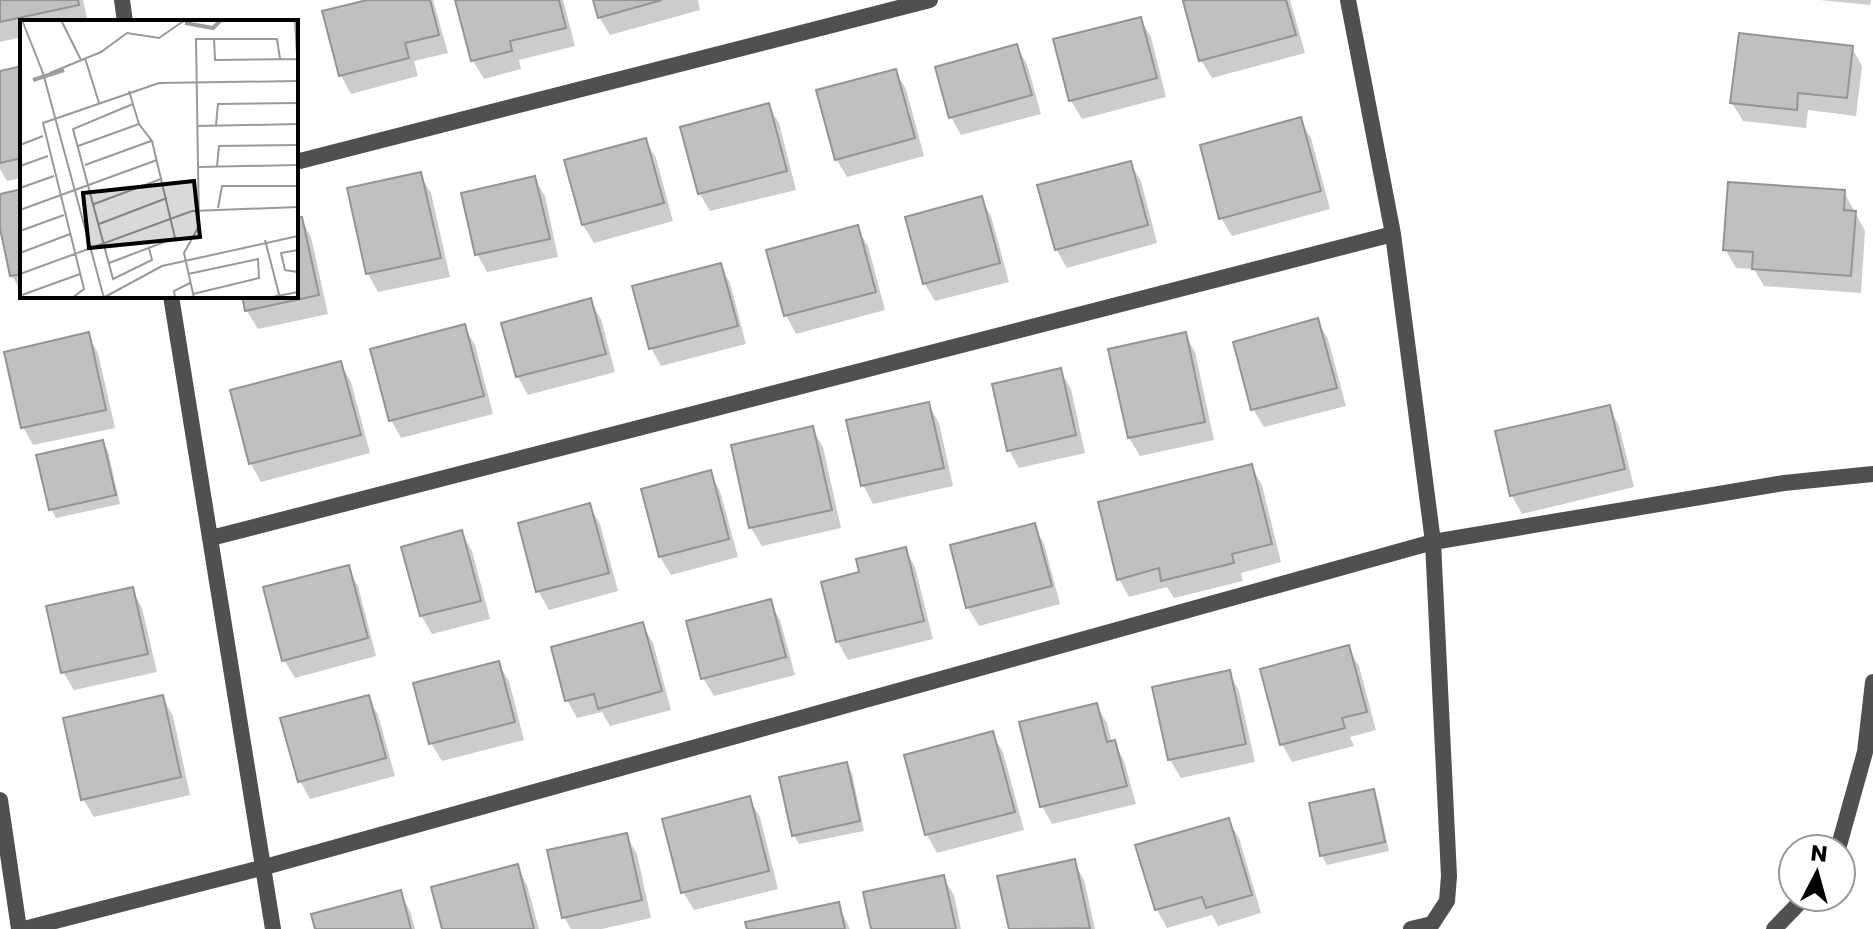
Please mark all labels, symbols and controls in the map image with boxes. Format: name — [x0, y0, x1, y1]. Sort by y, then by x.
inset map — [20, 20, 298, 298]
north arrow — [1777, 833, 1857, 913]
text: N — [1809, 837, 1829, 870]

